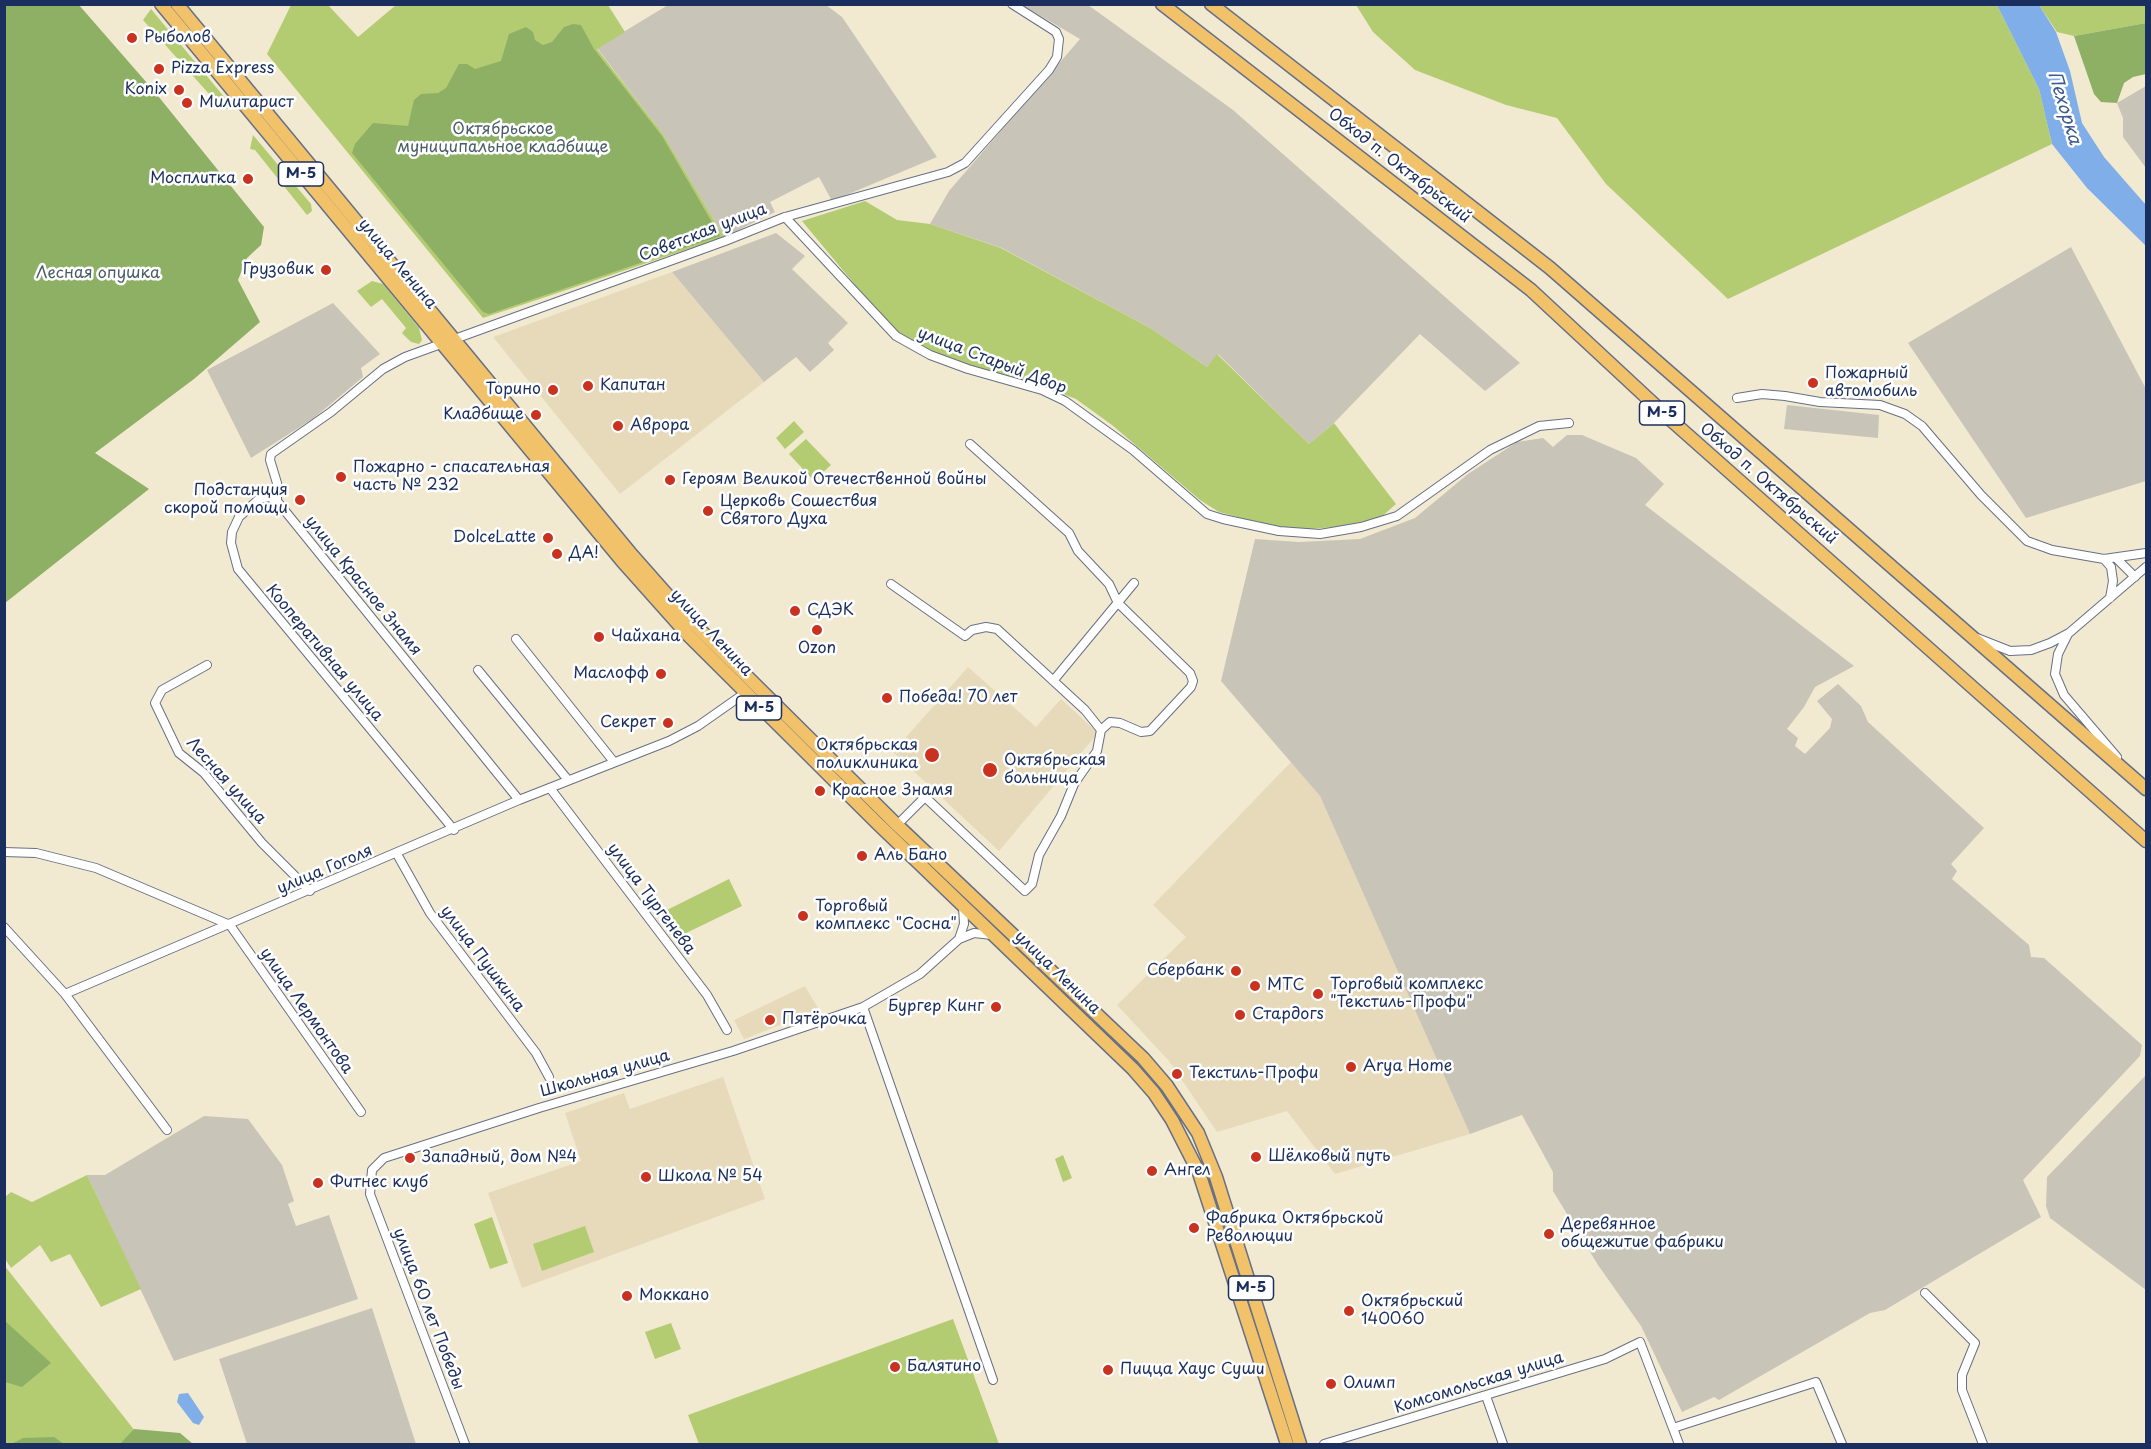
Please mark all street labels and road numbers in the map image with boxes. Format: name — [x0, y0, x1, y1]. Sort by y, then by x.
street label: Обход п. Октябрьский — [1324, 104, 1474, 228]
road number: М-5 — [278, 162, 324, 186]
street label: Советская улица — [636, 200, 770, 266]
street label: улица Ленина — [354, 215, 440, 313]
street label: улица Старый Двор — [915, 324, 1069, 398]
road number: М-5 — [1640, 401, 1684, 425]
street label: Обход п. Октябрьский — [1696, 419, 1840, 549]
street label: улица Красное Знамя — [301, 512, 425, 660]
street label: Кооперативная улица — [261, 581, 387, 725]
street label: улица Ленина — [666, 586, 756, 680]
road number: М-5 — [736, 696, 782, 720]
street label: Лесная улица — [182, 734, 270, 828]
street label: улица Тургенева — [603, 840, 699, 958]
street label: улица Гоголя — [274, 841, 376, 899]
street label: улица Пушкина — [436, 902, 528, 1016]
street label: улица Ленина — [1010, 927, 1104, 1019]
street label: улица Лермонтова — [255, 944, 357, 1078]
street label: Школьная улица — [538, 1046, 672, 1102]
street label: улица 60 лет Победы — [388, 1226, 468, 1392]
road number: М-5 — [1228, 1276, 1274, 1300]
street label: Комсомольская улица — [1392, 1348, 1566, 1418]

